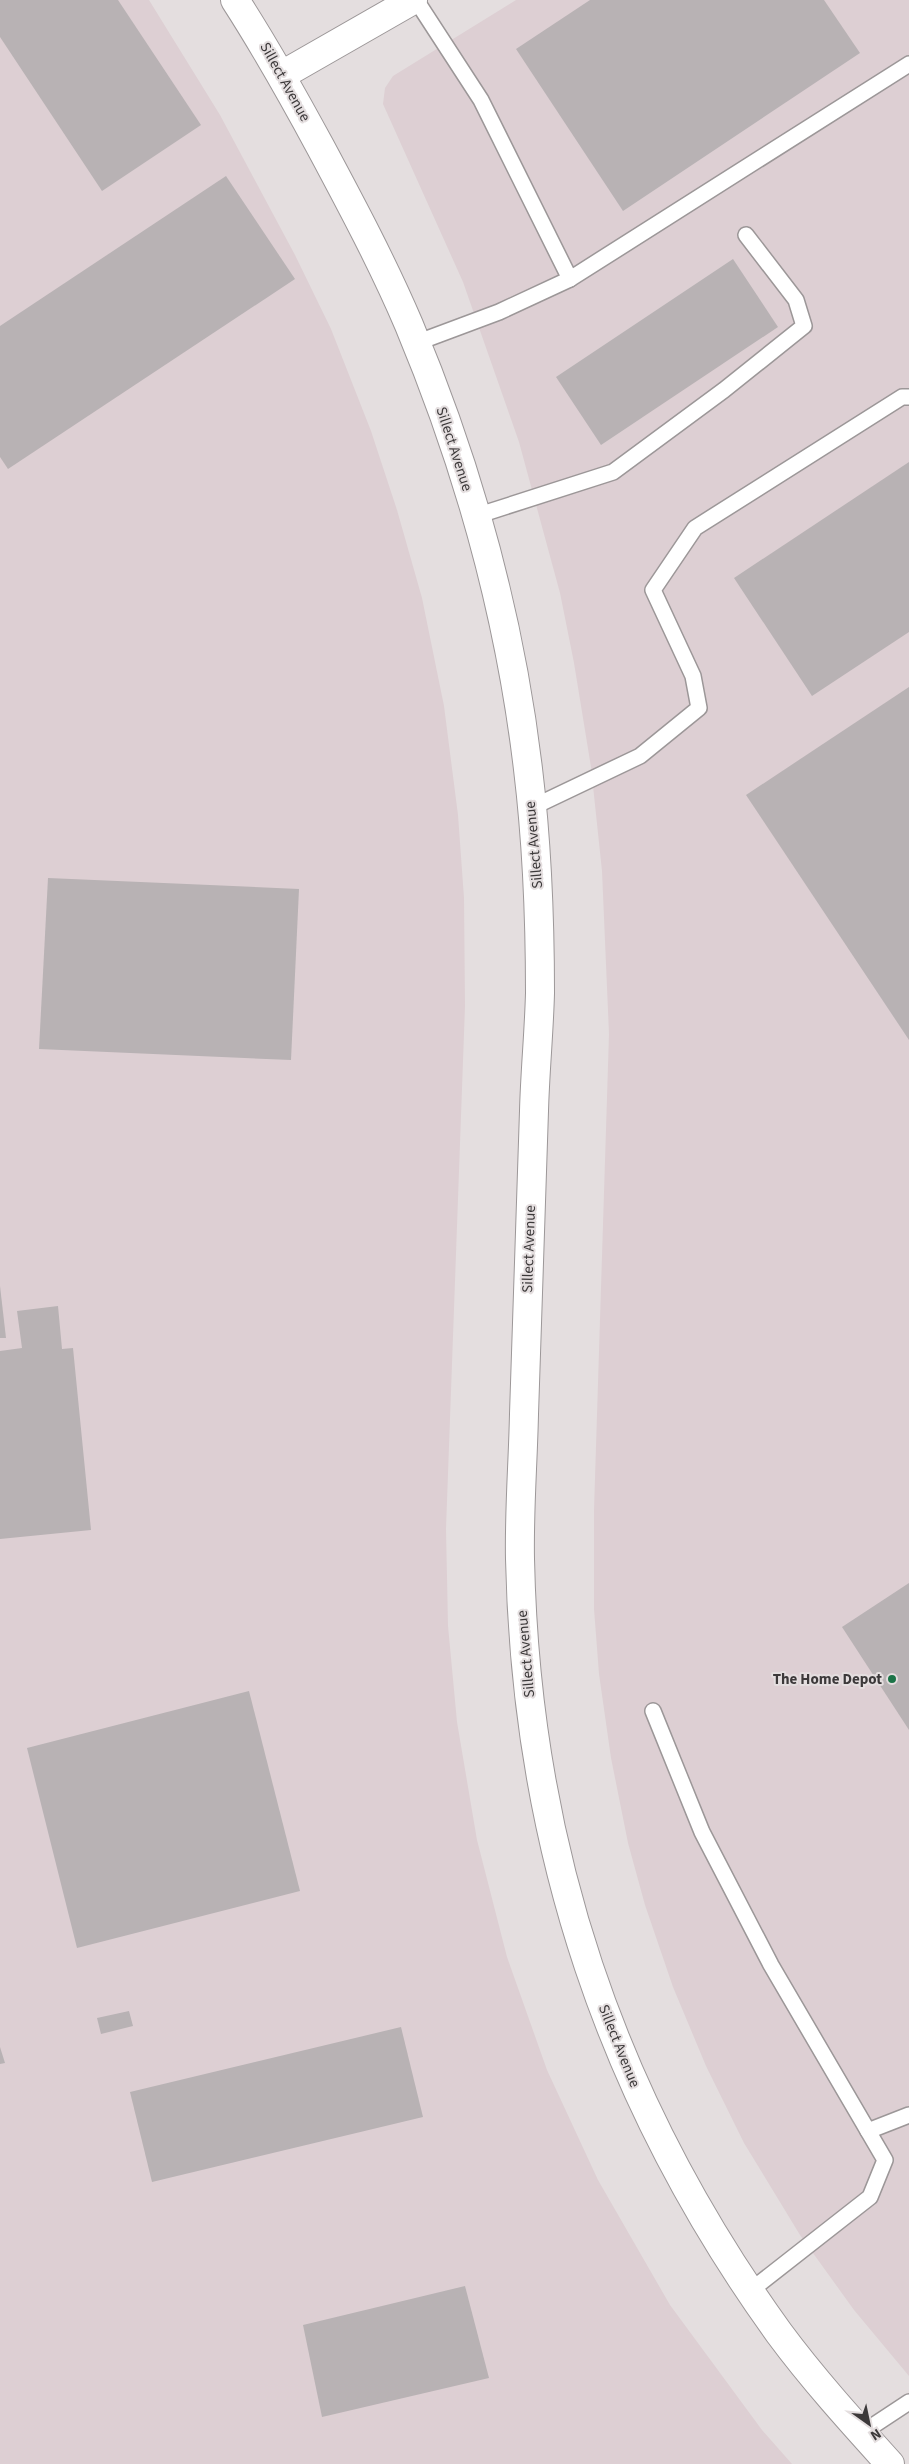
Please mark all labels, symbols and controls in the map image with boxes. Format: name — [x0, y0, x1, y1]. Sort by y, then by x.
street label: Sillect Avenue — [255, 39, 315, 125]
street label: Sillect Avenue — [430, 404, 478, 494]
street label: Sillect Avenue — [520, 800, 548, 890]
street label: Sillect Avenue — [517, 1205, 541, 1293]
street label: Sillect Avenue — [512, 1609, 540, 1699]
place label: The Home Depot — [773, 1669, 882, 1690]
marker: The Home Depot — [886, 1673, 898, 1685]
street label: Sillect Avenue — [593, 2001, 645, 2091]
north arrow — [844, 2399, 894, 2449]
text: N — [866, 2423, 885, 2445]

